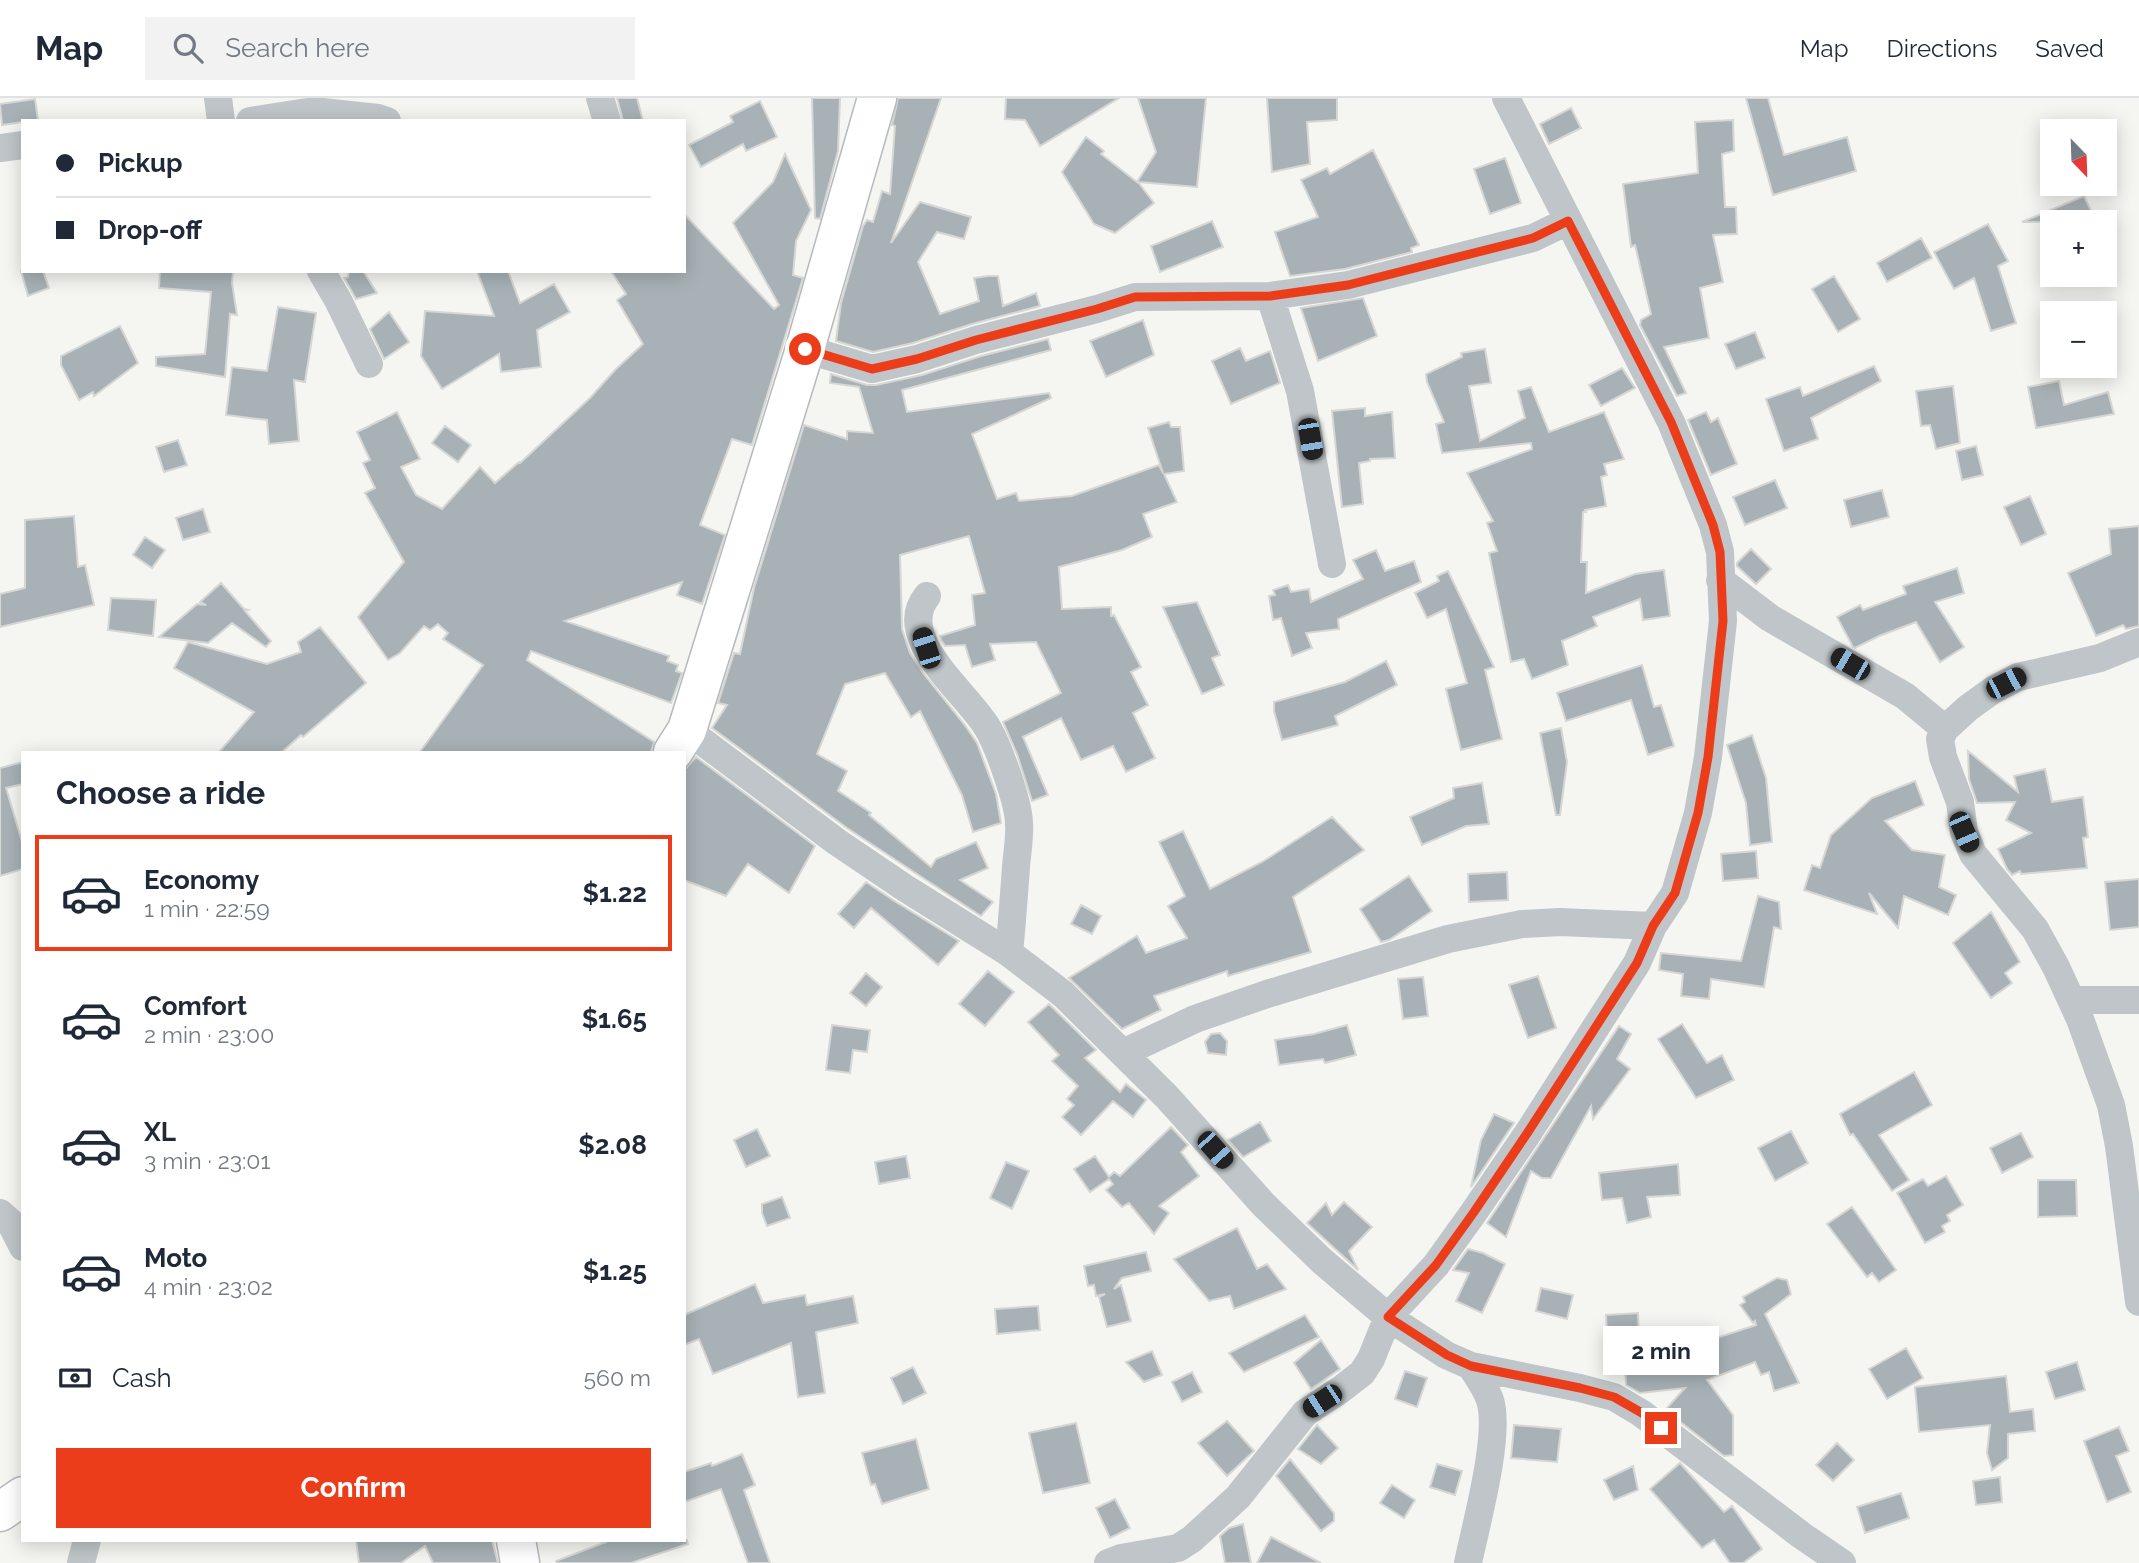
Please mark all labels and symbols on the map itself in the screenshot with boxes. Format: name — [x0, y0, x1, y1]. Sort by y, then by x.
north arrow — [2040, 119, 2118, 196]
route start — [789, 333, 821, 365]
car — [1297, 416, 1324, 462]
car — [910, 625, 943, 671]
car — [1827, 644, 1874, 684]
car — [1983, 664, 2030, 702]
car — [1947, 809, 1982, 855]
car — [1194, 1127, 1237, 1173]
callout: 2 min — [1603, 1326, 1719, 1376]
car — [1299, 1381, 1346, 1421]
route end — [1645, 1412, 1677, 1444]

